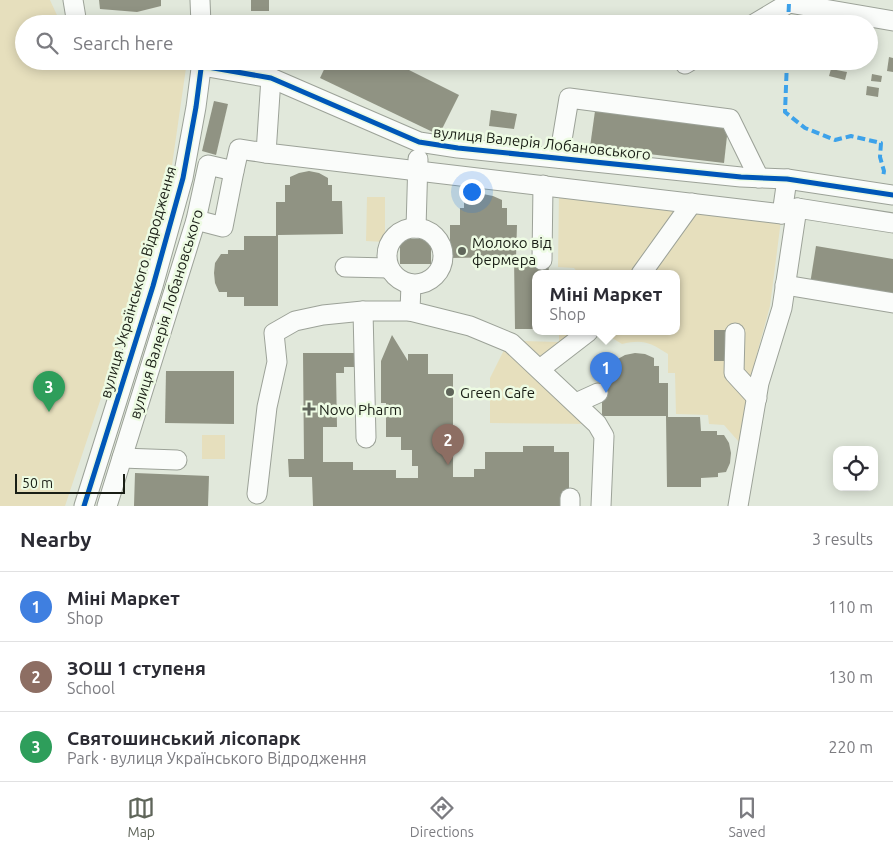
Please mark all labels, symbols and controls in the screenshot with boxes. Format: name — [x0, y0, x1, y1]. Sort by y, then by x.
search box — [15, 15, 878, 70]
icon: search — [33, 29, 61, 57]
text: Search here — [73, 32, 173, 54]
street label: вулиця Валерія Лобановського — [432, 123, 652, 163]
street label: вулиця Українського Відродження — [97, 164, 179, 400]
your location — [459, 179, 485, 205]
street label: вулиця Валерія Лобановського — [126, 207, 206, 421]
place label: Молоко від фермера — [472, 234, 552, 268]
marker: Молоко від фермера — [456, 245, 468, 257]
popup — [532, 270, 680, 335]
text: Міні Маркет — [550, 283, 662, 305]
text: Shop — [550, 305, 586, 323]
pin: 1 — [590, 352, 622, 393]
pin: 3 — [33, 371, 65, 412]
place label: Green Cafe — [460, 384, 535, 401]
marker: Green Cafe — [444, 386, 456, 398]
place label: Novo Pharm — [319, 401, 402, 418]
marker: Novo Pharm — [303, 403, 315, 415]
pin: 2 — [432, 424, 464, 465]
map controls — [833, 446, 878, 491]
button: locate — [833, 446, 878, 491]
scale bar — [15, 471, 125, 494]
text: 50 m — [22, 475, 53, 491]
text: Nearby — [20, 527, 91, 551]
text: 3 results — [812, 530, 873, 548]
text: Міні Маркет — [67, 587, 180, 609]
text: 1 — [31, 598, 41, 616]
text: 110 m — [828, 598, 873, 616]
text: Shop — [67, 609, 103, 627]
text: ЗОШ 1 ступеня — [67, 657, 206, 679]
text: 2 — [31, 668, 41, 686]
text: 130 m — [828, 668, 873, 686]
text: School — [67, 679, 115, 697]
text: Святошинський лісопарк — [67, 727, 301, 749]
text: 3 — [31, 738, 41, 756]
text: 220 m — [828, 738, 873, 756]
text: Park · вулиця Українського Відродження — [67, 749, 367, 767]
tab: Map — [127, 794, 155, 840]
tab: Directions — [410, 794, 474, 840]
tab: Saved — [728, 794, 766, 840]

